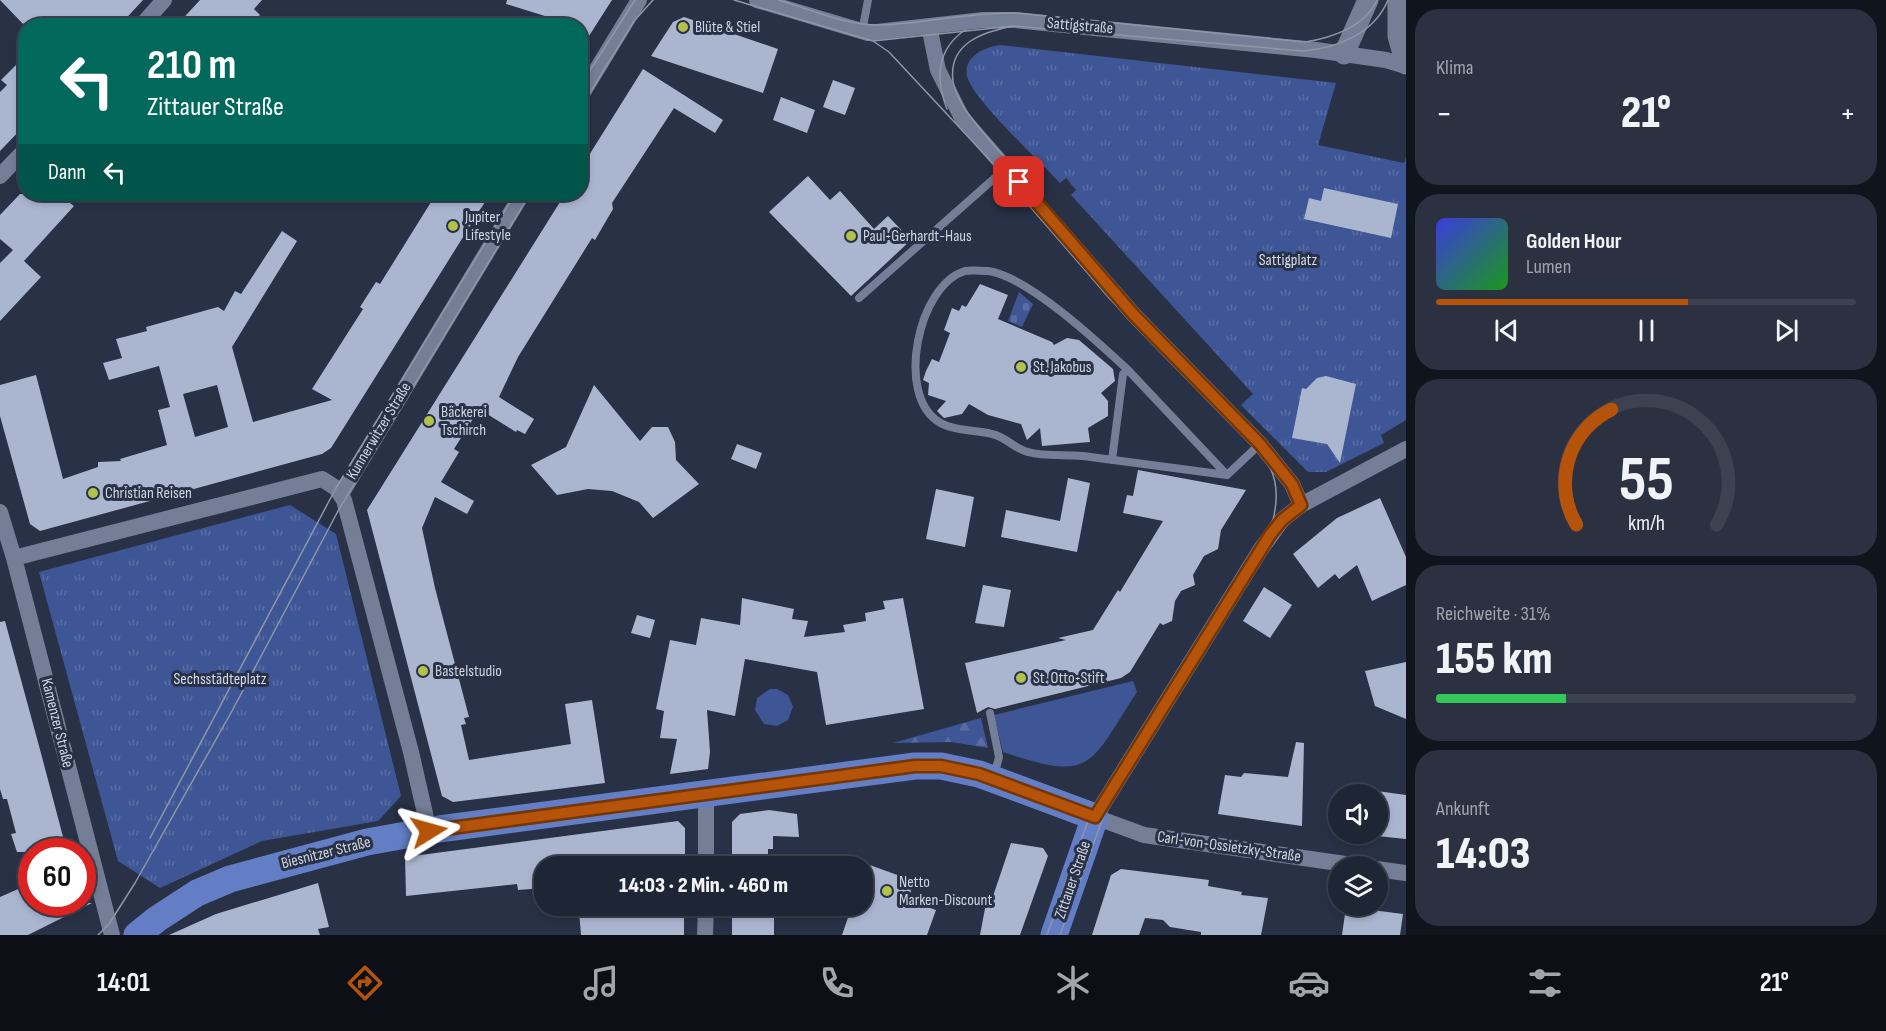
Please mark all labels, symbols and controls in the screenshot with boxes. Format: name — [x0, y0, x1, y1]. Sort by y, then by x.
street label: Sattigstraße — [1046, 14, 1114, 38]
place label: Blüte & Stiel — [695, 18, 760, 37]
marker: Blüte & Stiel — [676, 20, 690, 34]
text: 210 m — [147, 40, 236, 91]
icon: left — [48, 42, 126, 120]
text: Klima — [1436, 56, 1474, 80]
text: 21° — [1621, 86, 1671, 141]
text: Zittauer Straße — [147, 91, 284, 123]
text: − — [1436, 94, 1452, 134]
text: + — [1840, 94, 1856, 134]
icon: left — [98, 156, 131, 189]
pin — [993, 156, 1044, 207]
text: Dann — [48, 159, 86, 186]
icon: arrive — [1002, 165, 1035, 198]
place label: Jupiter Lifestyle — [464, 208, 511, 245]
marker: Jupiter Lifestyle — [446, 219, 460, 233]
place label: Paul-Gerhardt-Haus — [863, 227, 972, 246]
text: Golden Hour — [1526, 228, 1622, 255]
marker: Paul-Gerhardt-Haus — [844, 229, 858, 243]
park label: Sattigplatz — [1259, 251, 1318, 270]
text: Lumen — [1526, 255, 1571, 279]
icon: previous — [1490, 314, 1523, 347]
icon: pause — [1630, 314, 1663, 347]
icon: next — [1770, 314, 1803, 347]
place label: St. Jakobus — [1033, 358, 1092, 377]
marker: St. Jakobus — [1014, 360, 1028, 374]
street label: Kunnerwitzer Straße — [343, 379, 415, 483]
place label: Bäckerei Tschirch — [441, 403, 487, 440]
marker: Bäckerei Tschirch — [422, 414, 436, 428]
text: 55 — [1619, 443, 1673, 518]
place label: Christian Reisen — [105, 484, 192, 503]
marker: Christian Reisen — [86, 486, 100, 500]
text: km/h — [1627, 511, 1665, 536]
text: Reichweite · 31% — [1436, 602, 1550, 626]
text: 155 km — [1436, 632, 1553, 687]
place label: Bastelstudio — [435, 662, 502, 681]
marker: Bastelstudio — [416, 664, 430, 678]
place label: St. Otto-Stift — [1033, 669, 1105, 688]
park label: Sechsstädteplatz — [173, 670, 267, 689]
marker: St. Otto-Stift — [1014, 671, 1028, 685]
street label: Kamenzer Straße — [37, 676, 77, 770]
map controls — [1328, 784, 1388, 916]
button: sound — [1328, 784, 1388, 844]
text: Ankunft — [1436, 797, 1490, 821]
position arrow — [397, 799, 461, 863]
text: 14:03 — [1436, 827, 1531, 882]
street label: Carl-von-Ossietzky-Straße — [1156, 828, 1302, 866]
street label: Biesnitzer Straße — [279, 833, 373, 873]
speed limit sign: 60 — [18, 838, 96, 916]
street label: Zittauer Straße — [1051, 839, 1095, 921]
button: layers — [1328, 856, 1388, 916]
text: 14:03 · 2 Min. · 460 m — [619, 872, 788, 899]
place label: Netto Marken-Discount — [899, 873, 992, 910]
marker: Netto Marken-Discount — [880, 884, 894, 898]
icon: directions — [344, 962, 386, 1004]
icon: music — [580, 962, 622, 1004]
icon: phone — [816, 962, 858, 1004]
icon: climate — [1052, 962, 1094, 1004]
icon: car — [1288, 962, 1330, 1004]
icon: filters — [1524, 962, 1566, 1004]
text: 14:01 — [97, 967, 150, 999]
text: 21° — [1760, 967, 1789, 999]

